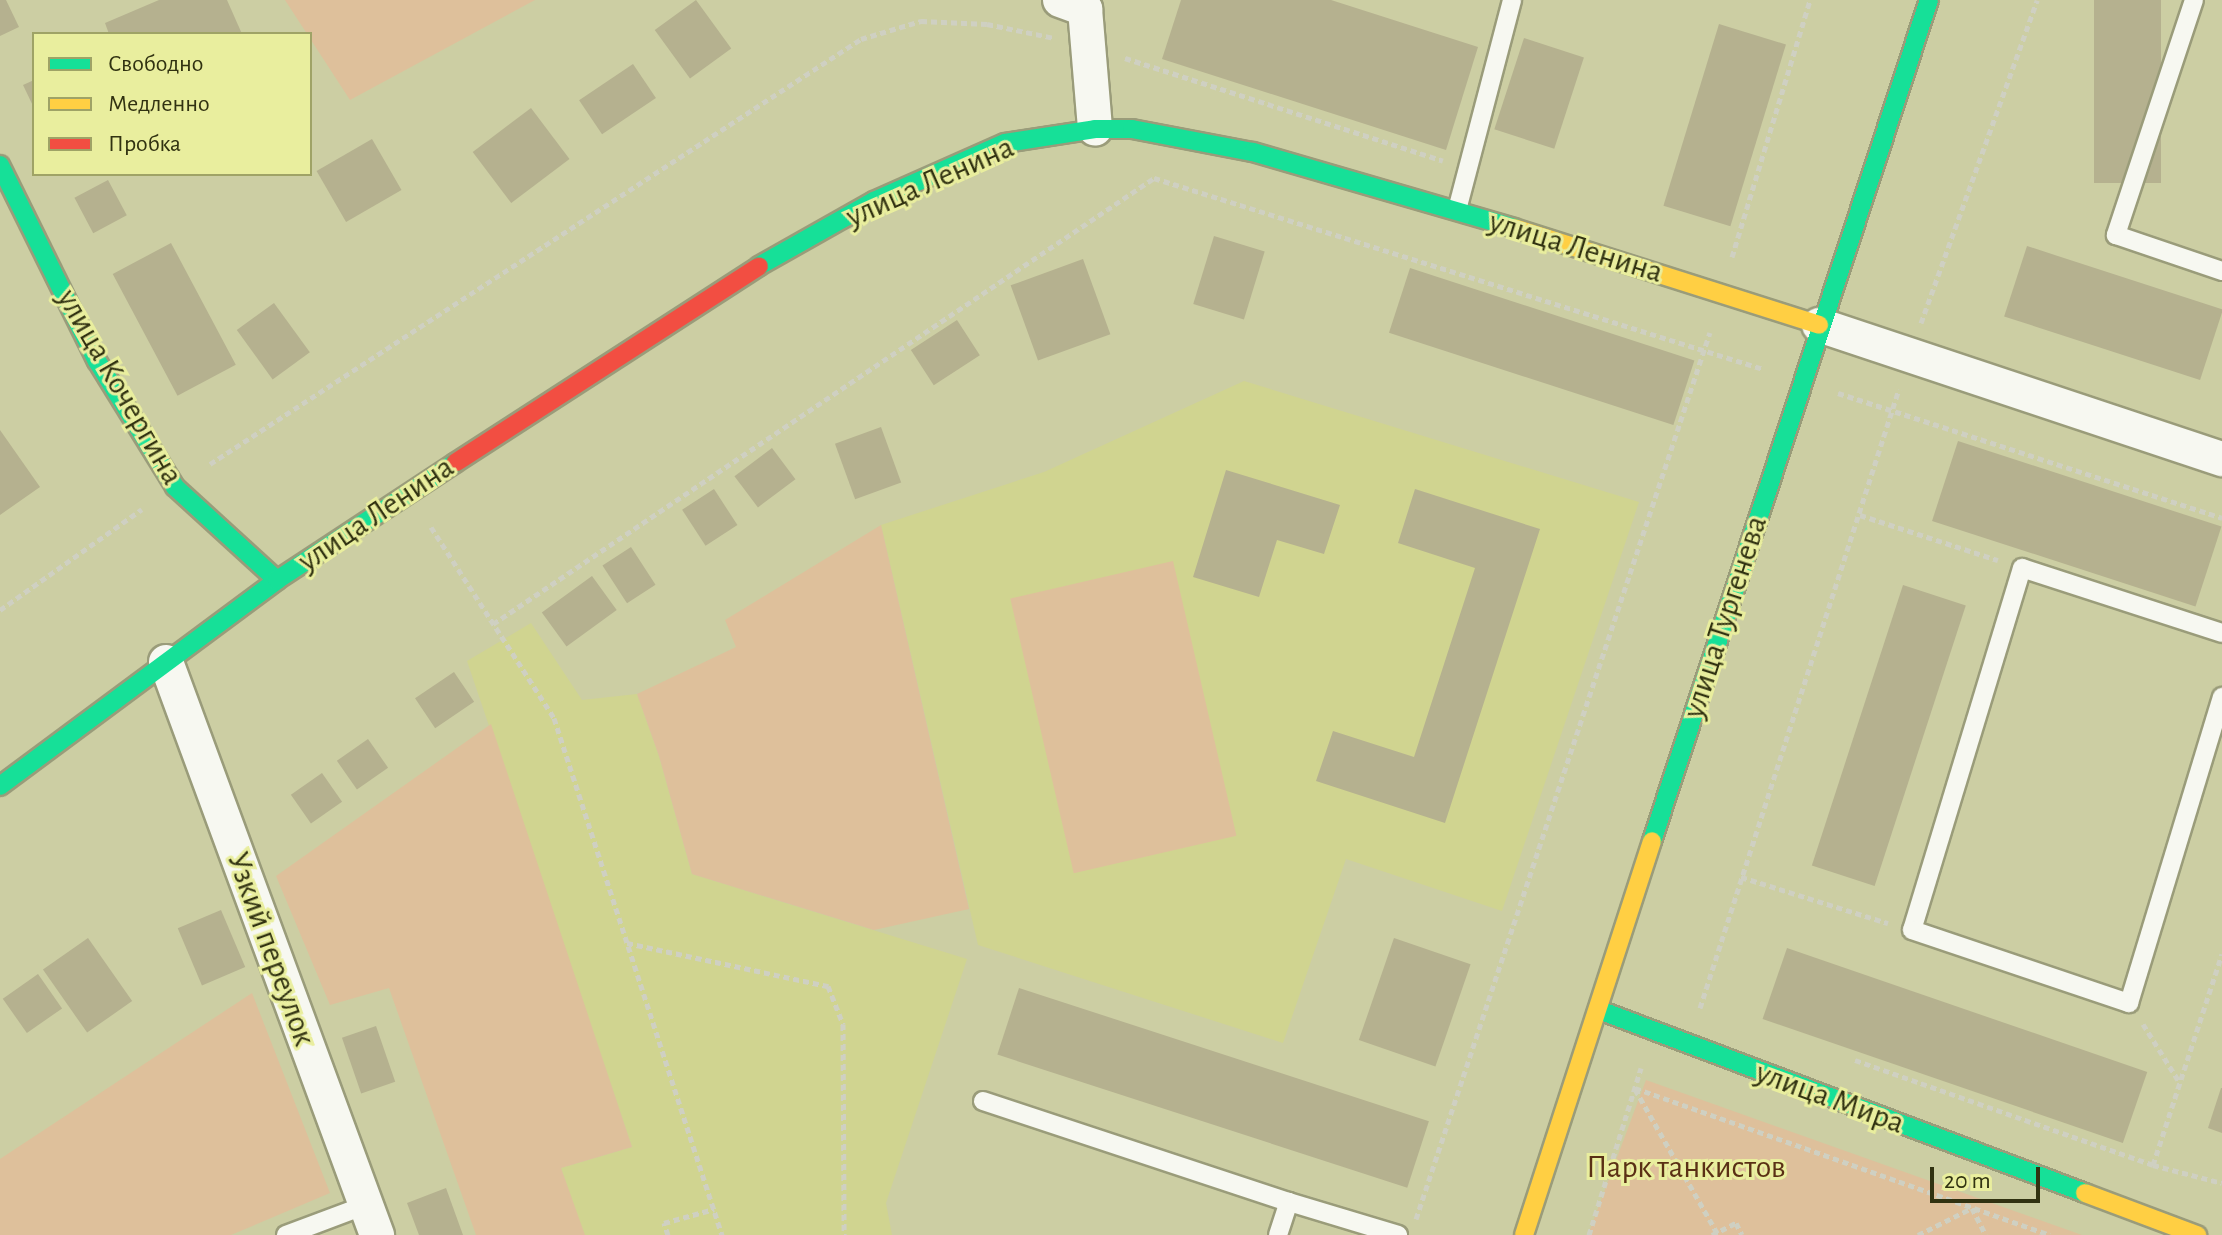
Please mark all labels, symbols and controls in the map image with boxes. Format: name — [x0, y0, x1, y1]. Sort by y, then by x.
legend — [32, 32, 312, 176]
text: Свободно — [108, 52, 203, 76]
text: Медленно — [108, 92, 210, 116]
street label: улица Ленина — [840, 128, 1020, 236]
text: Пробка — [108, 132, 181, 156]
street label: улица Ленина — [1484, 202, 1668, 292]
street label: улица Кочергина — [48, 282, 192, 492]
street label: улица Ленина — [291, 448, 461, 580]
street label: улица Тургенева — [1674, 511, 1776, 723]
street label: Узкий переулок — [218, 847, 324, 1051]
street label: улица Мира — [1750, 1053, 1910, 1143]
park label: Парк танкистов — [1586, 1148, 1786, 1186]
scale bar — [1934, 1151, 2044, 1201]
text: 20 m — [1944, 1169, 1991, 1193]

